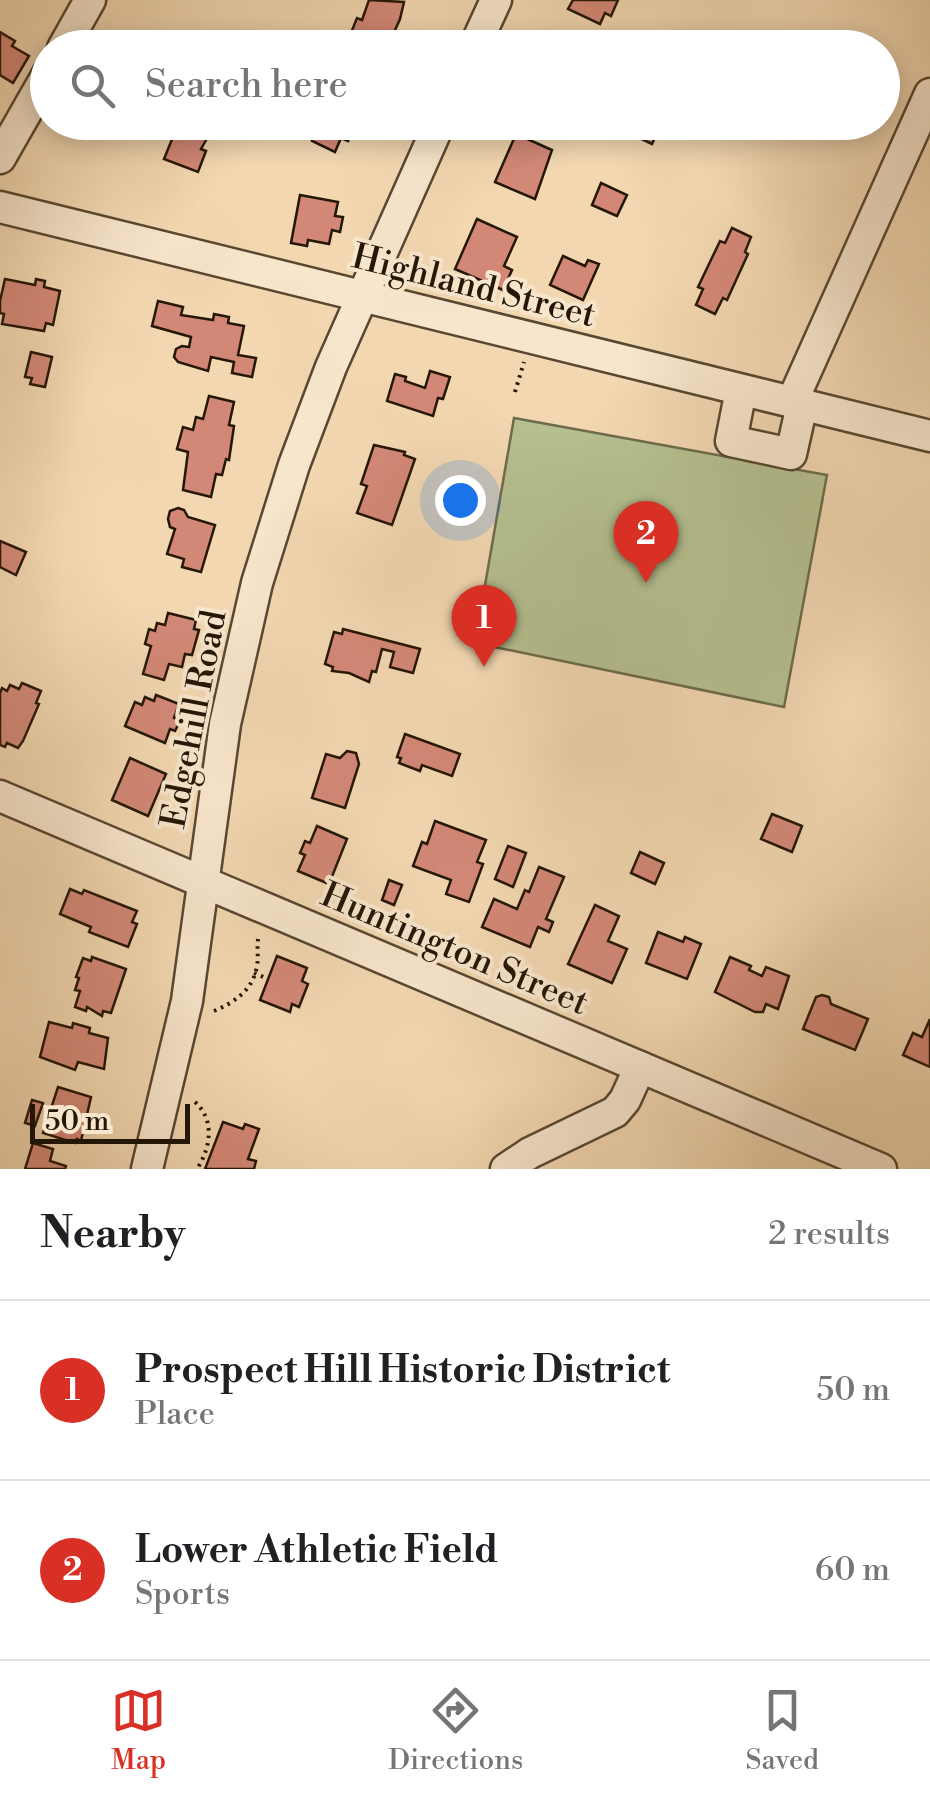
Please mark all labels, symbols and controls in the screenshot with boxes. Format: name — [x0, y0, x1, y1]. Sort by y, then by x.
search box — [30, 30, 900, 140]
icon: search — [65, 58, 120, 113]
text: Search here — [145, 62, 348, 109]
street label: Highland Street — [347, 235, 600, 338]
your location — [435, 475, 486, 526]
pin: 2 — [614, 500, 678, 583]
pin: 1 — [452, 584, 516, 667]
street label: Edgehill Road — [152, 607, 237, 832]
street label: Huntington Street — [314, 874, 595, 1025]
scale bar — [30, 1099, 190, 1144]
text: 50 m — [45, 1104, 109, 1139]
text: Nearby — [40, 1208, 185, 1261]
text: 2 results — [768, 1214, 890, 1254]
text: Prospect Hill Historic District — [135, 1347, 670, 1394]
text: 1 — [65, 1370, 80, 1410]
text: 50 m — [817, 1370, 890, 1410]
text: Place — [135, 1394, 215, 1434]
text: Lower Athletic Field — [135, 1527, 498, 1574]
text: 2 — [62, 1550, 83, 1590]
text: 60 m — [815, 1550, 890, 1590]
text: Sports — [135, 1574, 230, 1614]
tab: Map — [111, 1683, 166, 1778]
tab: Directions — [388, 1683, 523, 1778]
tab: Saved — [745, 1683, 819, 1778]

